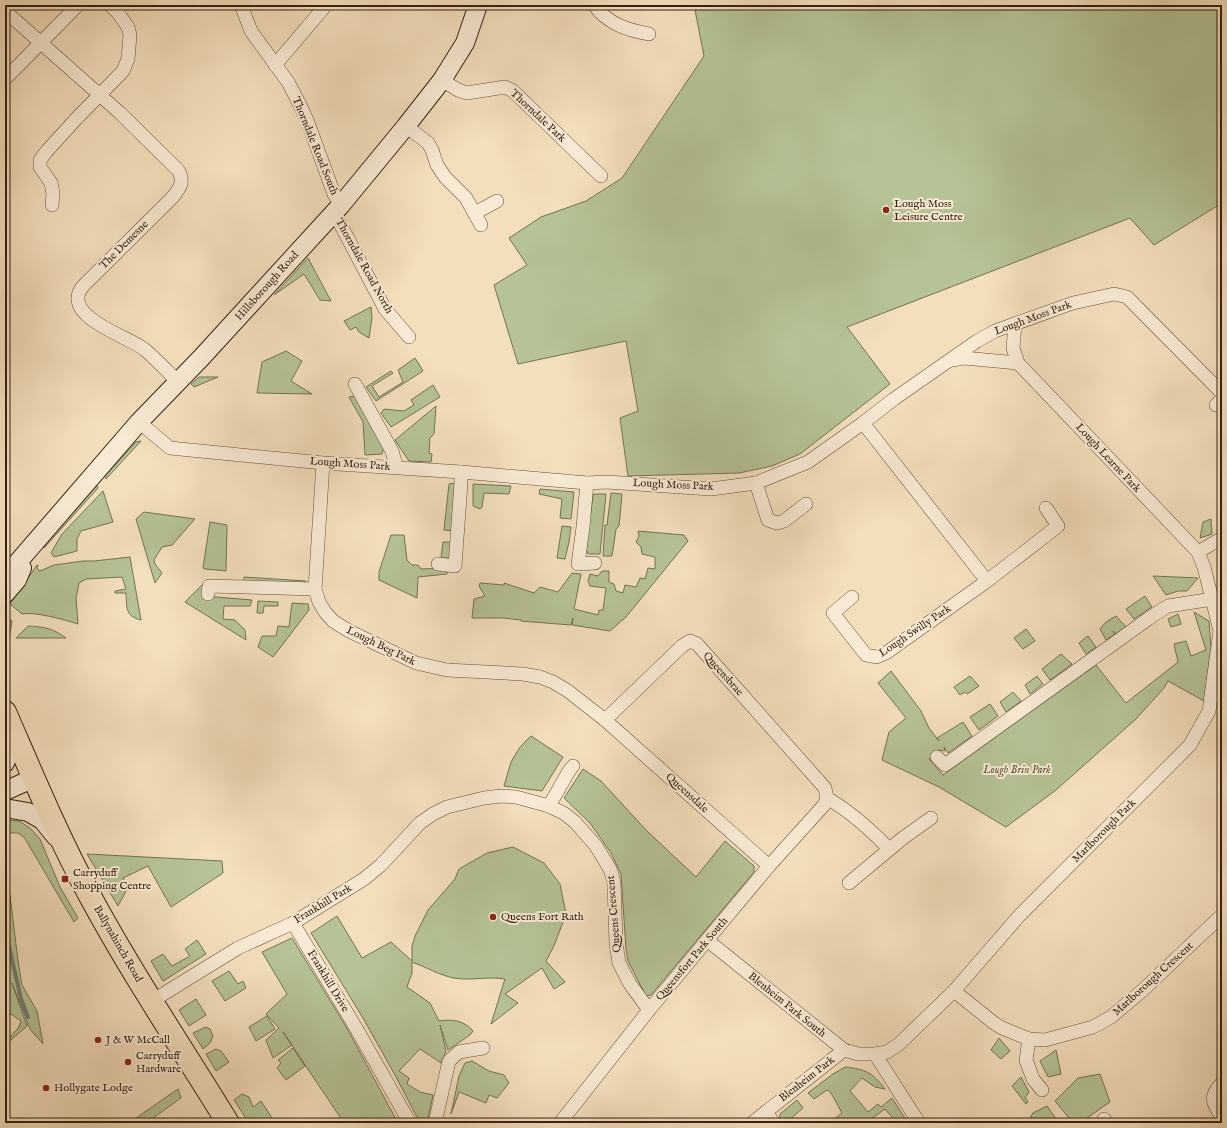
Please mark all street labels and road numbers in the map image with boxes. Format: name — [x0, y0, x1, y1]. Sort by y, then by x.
street label: Thorndale Park — [507, 86, 569, 146]
street label: Thorndale Road South — [289, 95, 341, 197]
street label: Thorndale Road North — [332, 216, 396, 316]
street label: The Demesne — [97, 218, 151, 272]
street label: Hillsborough Road — [232, 248, 302, 324]
street label: Lough Moss Park — [993, 298, 1074, 338]
street label: Lough Learne Park — [1072, 420, 1144, 496]
street label: Lough Moss Park — [309, 454, 391, 474]
street label: Lough Moss Park — [632, 476, 714, 494]
street label: Lough Swilly Park — [876, 602, 954, 660]
street label: Lough Beg Park — [344, 623, 418, 669]
street label: Queensbrae — [700, 649, 746, 699]
street label: Queensdale — [663, 770, 711, 816]
street label: Marlborough Park — [1069, 796, 1139, 866]
street label: Queens Crescent — [604, 875, 624, 953]
street label: Frankhill Park — [291, 881, 355, 927]
street label: Ballynahinch Road — [90, 903, 146, 985]
street label: Queensfort Park South — [653, 914, 731, 1004]
street label: Marlborough Crescent — [1110, 939, 1196, 1019]
street label: Frankhill Drive — [304, 947, 352, 1015]
street label: Blenheim Park South — [745, 969, 829, 1041]
street label: Blenheim Park — [776, 1053, 838, 1105]

